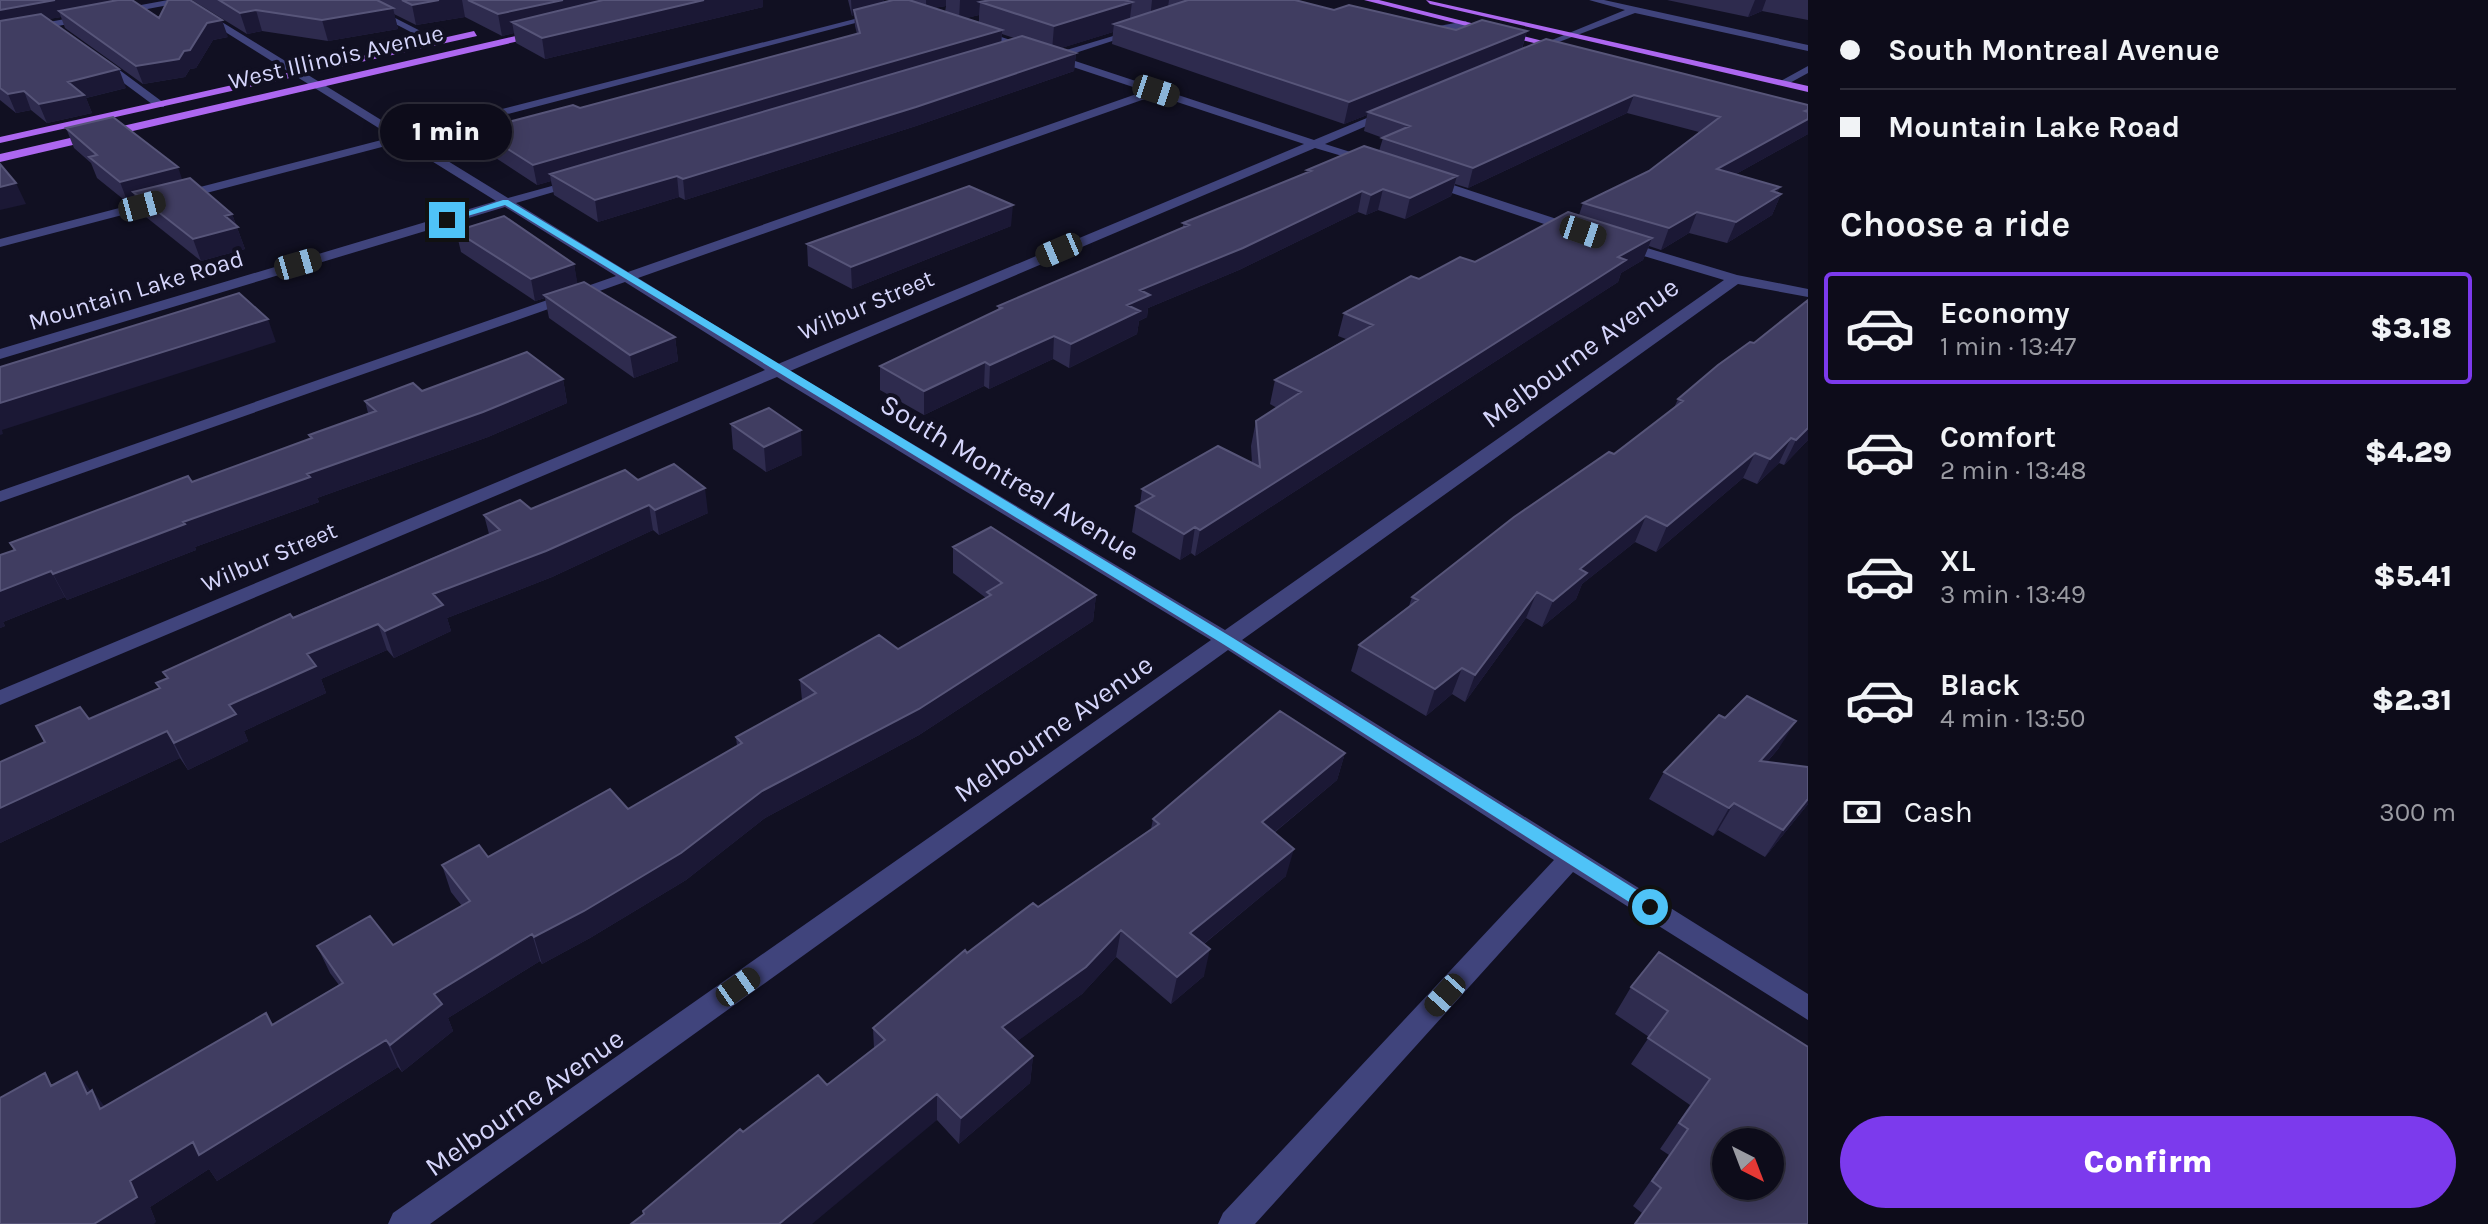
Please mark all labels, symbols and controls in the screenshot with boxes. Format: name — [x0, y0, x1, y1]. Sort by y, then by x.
street label: West Illinois Avenue — [226, 19, 446, 95]
text: South Montreal Avenue — [1888, 32, 2220, 68]
car — [1129, 72, 1183, 110]
callout: 1 min — [381, 104, 513, 160]
text: Mountain Lake Road — [1888, 109, 2180, 145]
text: 1 min — [412, 116, 480, 147]
car — [116, 188, 168, 224]
route end — [429, 202, 465, 238]
text: Choose a ride — [1840, 203, 2070, 245]
car — [1556, 213, 1610, 251]
car — [1032, 230, 1086, 270]
street label: Mountain Lake Road — [25, 244, 247, 336]
car — [272, 246, 324, 282]
street label: Wilbur Street — [794, 264, 938, 346]
street label: Melbourne Avenue — [1476, 270, 1685, 435]
icon: car — [1844, 292, 1916, 364]
text: Economy — [1940, 295, 2070, 331]
text: $3.18 — [2370, 310, 2452, 346]
text: 1 min · 13:47 — [1940, 331, 2076, 362]
street label: South Montreal Avenue — [874, 387, 1145, 568]
icon: car — [1844, 416, 1916, 488]
text: Comfort — [1940, 419, 2056, 455]
text: $4.29 — [2365, 434, 2452, 470]
text: 2 min · 13:48 — [1940, 455, 2086, 486]
street label: Wilbur Street — [197, 516, 341, 598]
icon: car — [1844, 540, 1916, 612]
text: XL — [1940, 543, 1975, 579]
text: $5.41 — [2373, 558, 2452, 594]
text: 3 min · 13:49 — [1940, 579, 2086, 610]
street label: Melbourne Avenue — [948, 648, 1159, 809]
icon: car — [1844, 664, 1916, 736]
text: Black — [1940, 667, 2020, 703]
text: $2.31 — [2372, 682, 2452, 718]
text: 4 min · 13:50 — [1940, 703, 2086, 734]
icon: cash — [1840, 790, 1884, 834]
text: Cash — [1904, 794, 1973, 830]
text: 300 m — [2379, 797, 2456, 828]
route start — [1632, 889, 1668, 925]
car — [711, 963, 765, 1011]
car — [1420, 969, 1470, 1021]
street label: Melbourne Avenue — [419, 1022, 630, 1183]
button: Confirm — [1840, 1116, 2456, 1208]
north arrow — [1712, 1128, 1784, 1200]
map controls — [1712, 1128, 1784, 1200]

